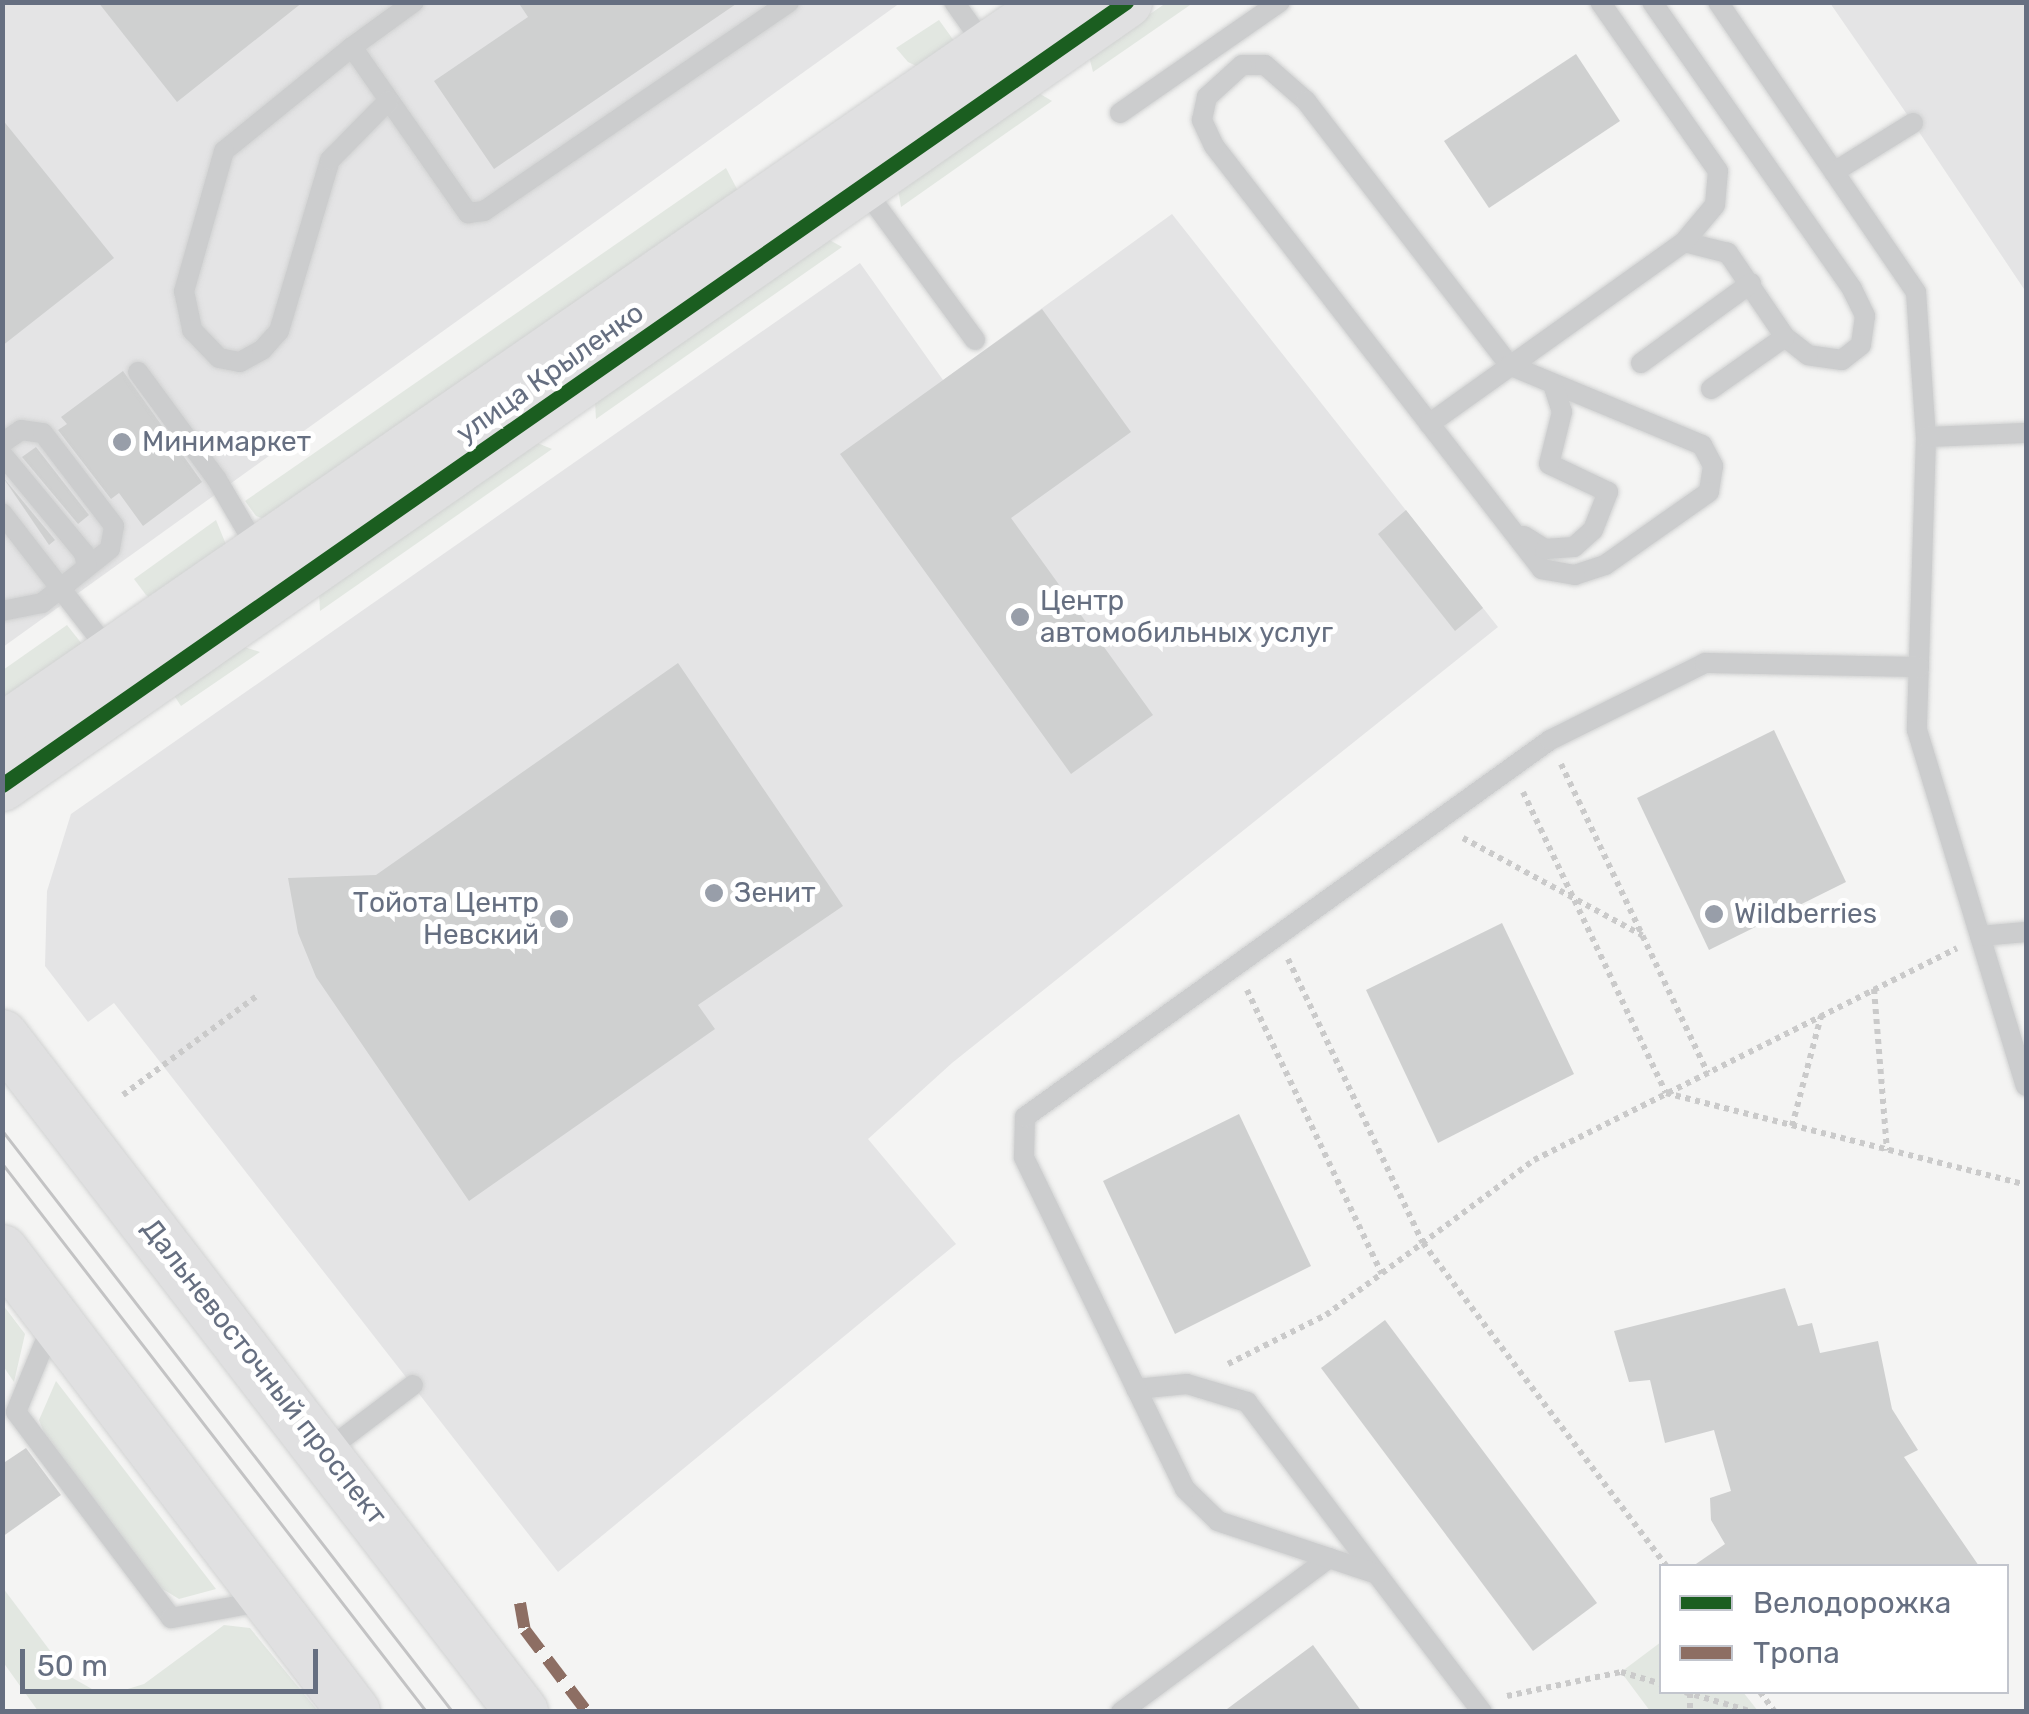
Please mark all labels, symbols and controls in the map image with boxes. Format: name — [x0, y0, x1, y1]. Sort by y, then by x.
street label: улица Крыленко — [450, 296, 650, 450]
place label: Минимаркет — [142, 425, 311, 459]
marker: Минимаркет — [111, 431, 133, 453]
place label: Центр автомобильных услуг — [1040, 584, 1333, 650]
marker: Центр автомобильных услуг — [1009, 606, 1031, 628]
place label: Зенит — [734, 876, 816, 910]
marker: Зенит — [703, 882, 725, 904]
place label: Тойота Центр Невский — [353, 886, 539, 952]
place label: Wildberries — [1734, 897, 1877, 931]
marker: Wildberries — [1703, 903, 1725, 925]
marker: Тойота Центр Невский — [548, 908, 570, 930]
street label: Дальневосточный проспект — [134, 1213, 394, 1531]
legend — [1659, 1564, 2009, 1694]
text: Велодорожка — [1753, 1585, 1951, 1621]
scale bar — [25, 1629, 322, 1691]
text: Тропа — [1753, 1635, 1840, 1671]
text: 50 m — [37, 1648, 108, 1684]

